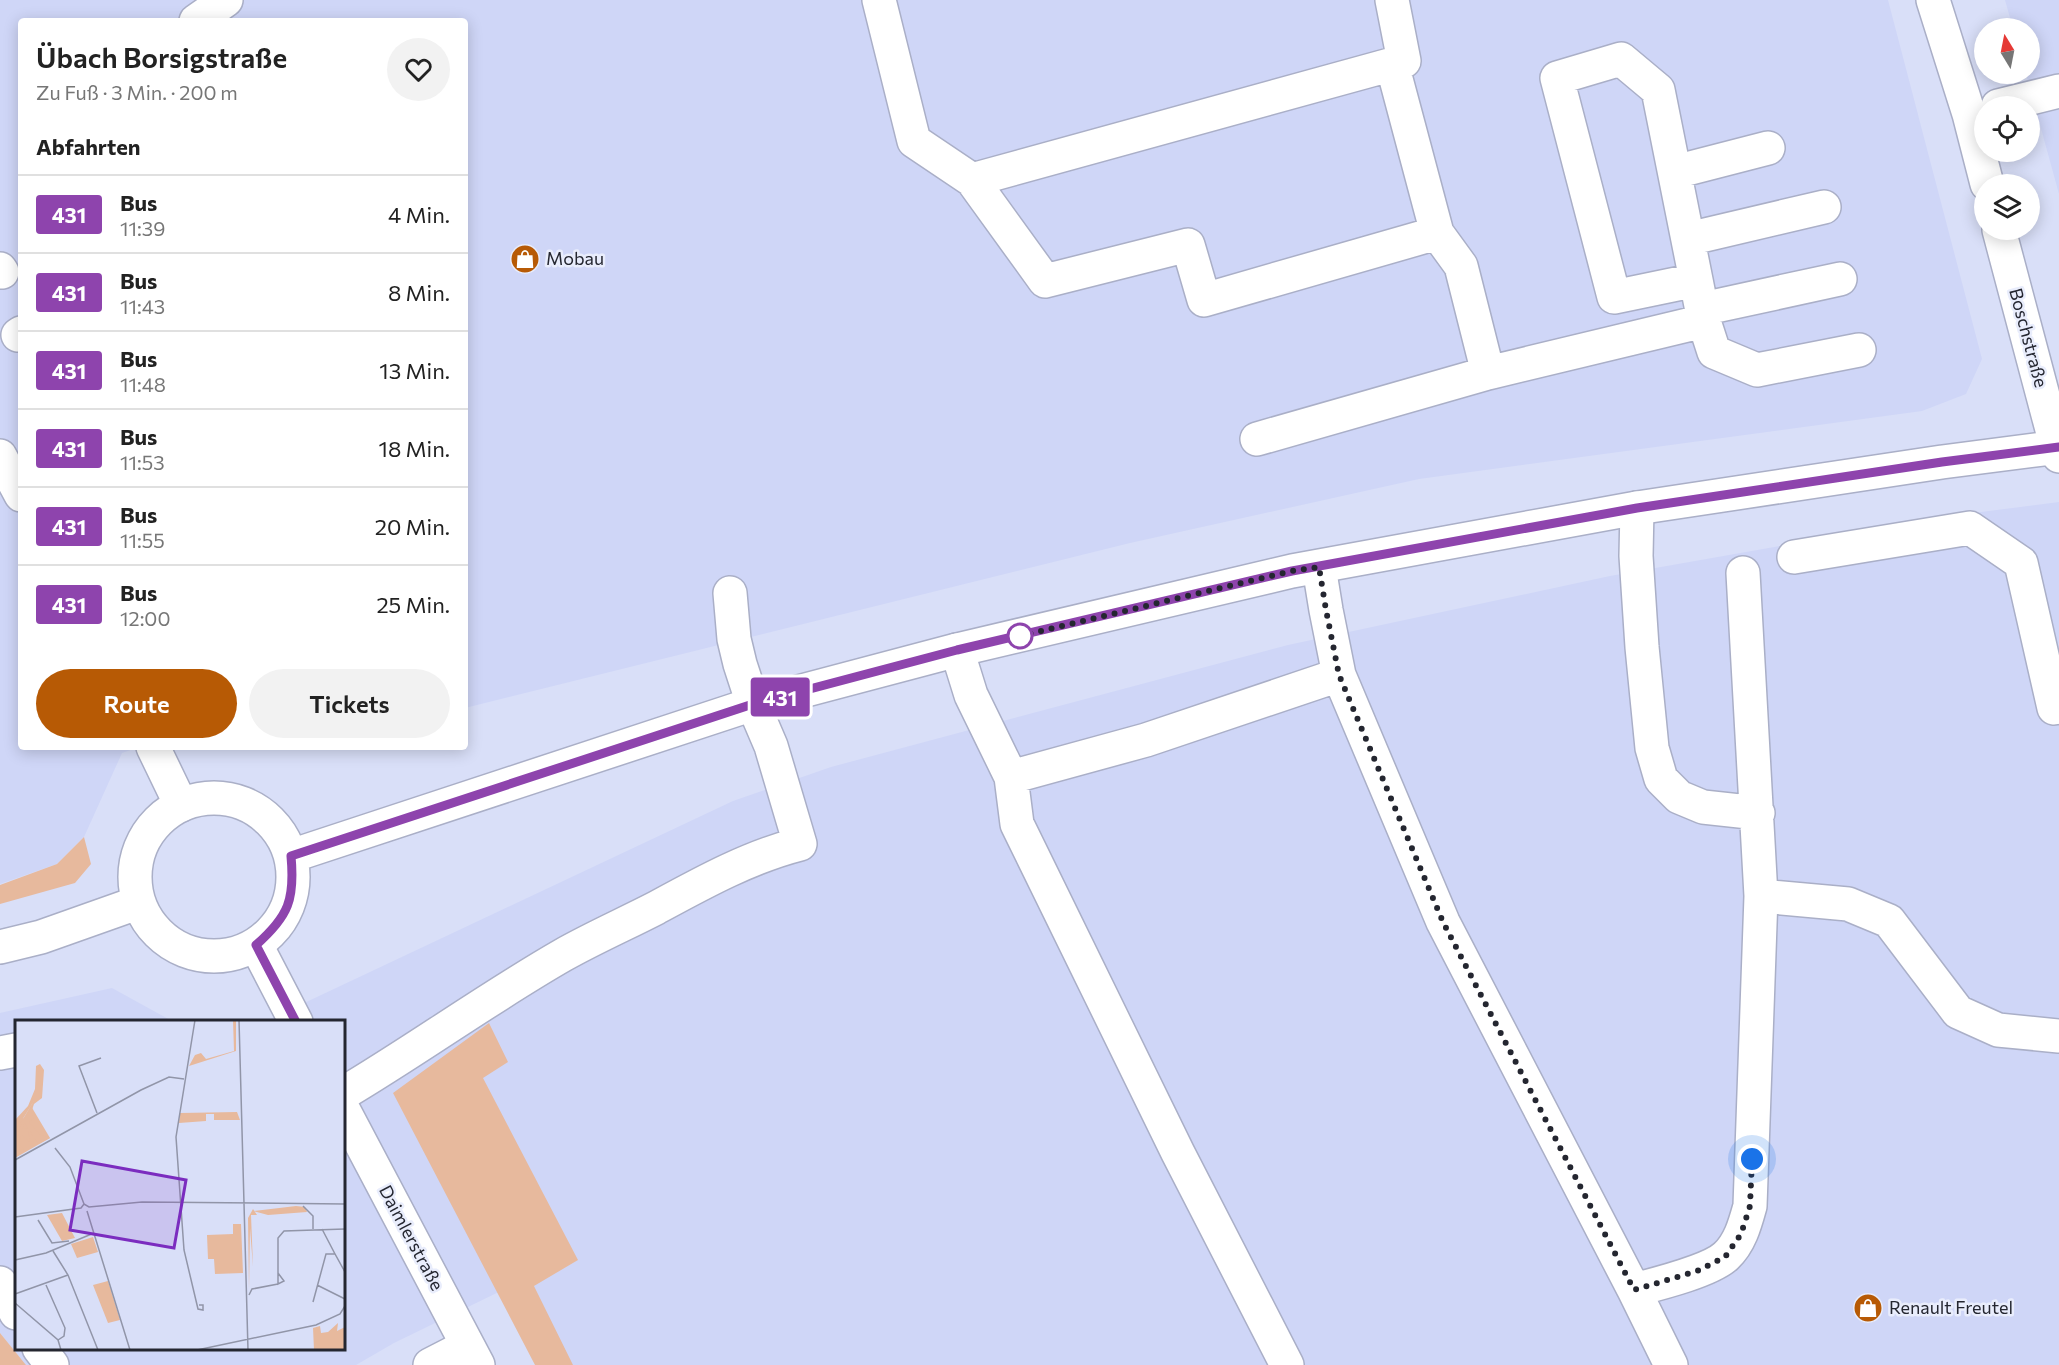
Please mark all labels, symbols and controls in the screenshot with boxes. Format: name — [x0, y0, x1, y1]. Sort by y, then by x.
north arrow — [1974, 18, 2040, 84]
map controls — [1974, 18, 2040, 240]
button: heart — [387, 38, 450, 101]
text: Übach Borsigstraße — [36, 40, 287, 74]
text: Zu Fuß · 3 Min. · 200 m — [36, 80, 238, 104]
button: locate — [1974, 96, 2040, 162]
text: Abfahrten — [36, 133, 140, 160]
button: layers — [1974, 174, 2040, 240]
text: Bus — [120, 189, 157, 216]
text: 4 Min. — [388, 201, 450, 228]
text: 431 — [52, 202, 86, 227]
text: 11:39 — [120, 216, 165, 240]
shop icon: Mobau — [509, 243, 541, 275]
place label: Mobau — [546, 247, 604, 269]
text: Bus — [120, 267, 157, 294]
text: 8 Min. — [388, 279, 450, 306]
text: 431 — [52, 280, 86, 305]
street label: Boschstraße — [2005, 286, 2053, 390]
text: 11:43 — [120, 294, 165, 318]
text: Bus — [120, 345, 157, 372]
text: 13 Min. — [379, 357, 450, 384]
text: 431 — [52, 358, 86, 383]
text: 11:48 — [120, 372, 166, 396]
text: Bus — [120, 423, 157, 450]
text: 18 Min. — [379, 435, 450, 462]
text: 431 — [52, 436, 86, 461]
text: 11:53 — [120, 450, 165, 474]
text: Bus — [120, 501, 157, 528]
text: 20 Min. — [375, 513, 450, 540]
text: 431 — [52, 514, 86, 539]
text: 11:55 — [120, 528, 165, 552]
text: Bus — [120, 579, 157, 606]
text: 25 Min. — [376, 591, 450, 618]
text: 431 — [52, 592, 86, 617]
text: 12:00 — [120, 606, 170, 630]
unlabelled marker — [1007, 623, 1033, 649]
button: Route — [36, 669, 237, 738]
button: Tickets — [249, 669, 450, 738]
line badge: 431 — [746, 678, 814, 716]
text: 431 — [763, 685, 797, 710]
inset map — [15, 1020, 345, 1350]
your location — [1737, 1144, 1767, 1174]
street label: Daimlerstraße — [375, 1181, 449, 1294]
shop icon: Renault Freutel — [1852, 1292, 1884, 1324]
place label: Renault Freutel — [1889, 1296, 2013, 1318]

